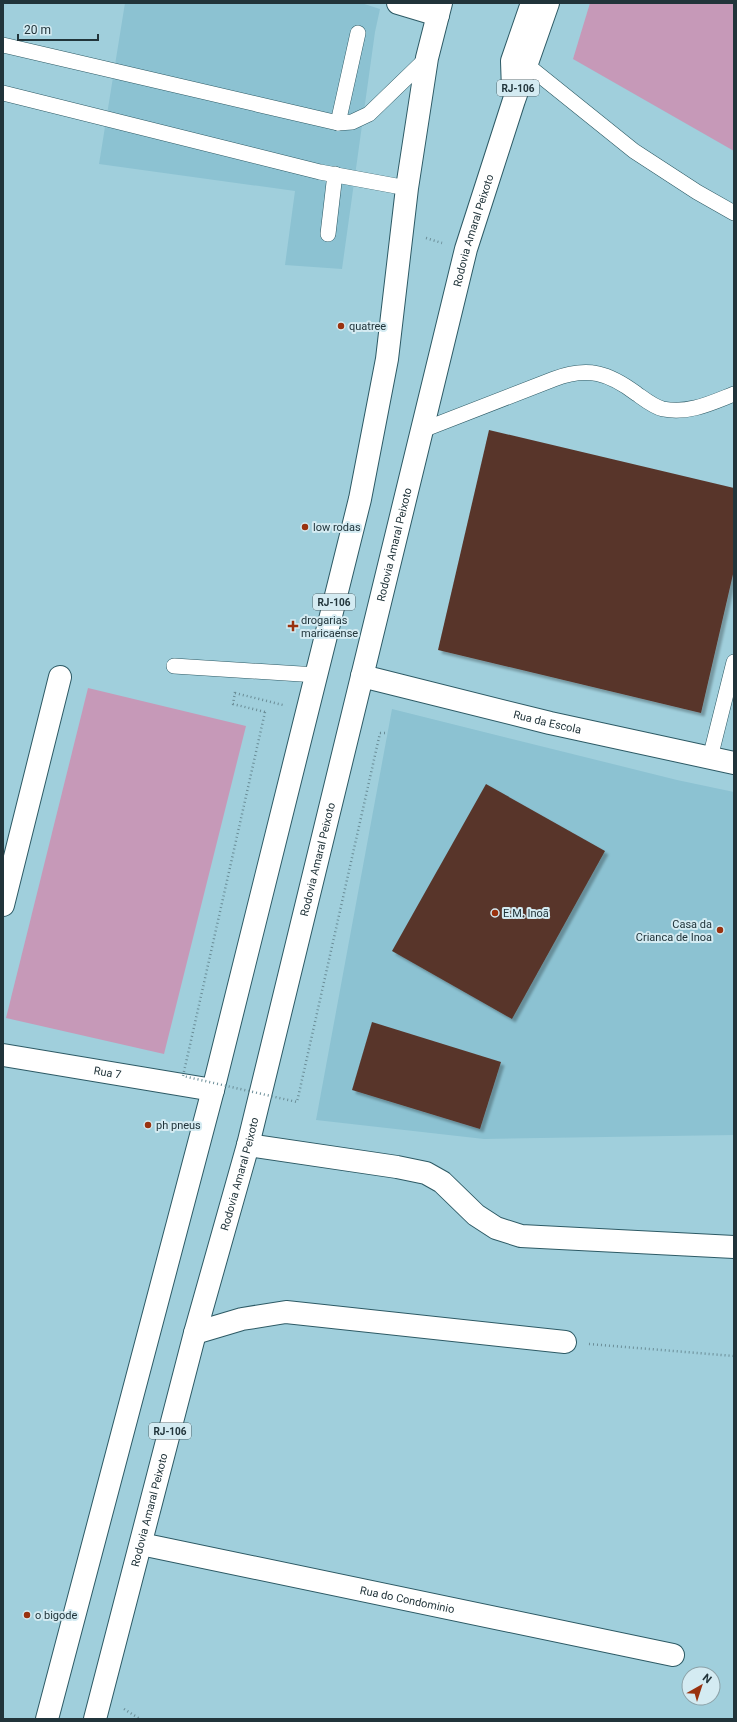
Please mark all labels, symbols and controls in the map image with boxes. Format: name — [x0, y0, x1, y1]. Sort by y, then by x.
scale bar — [18, 16, 98, 42]
text: 20 m — [24, 23, 51, 37]
road number: RJ-106 — [497, 80, 539, 96]
street label: Rodovia Amaral Peixoto — [451, 173, 496, 288]
place label: quatree — [349, 320, 386, 333]
marker: quatree — [336, 321, 346, 331]
street label: Rodovia Amaral Peixoto — [374, 486, 414, 603]
place label: low rodas — [313, 521, 361, 534]
marker: low rodas — [300, 522, 310, 532]
road number: RJ-106 — [313, 594, 355, 610]
place label: drogarias maricaense — [301, 614, 358, 640]
marker: drogarias maricaense — [288, 621, 298, 631]
street label: Rua da Escola — [512, 708, 582, 736]
street label: Rodovia Amaral Peixoto — [297, 801, 338, 918]
place label: E.M. Inoã — [503, 907, 549, 920]
marker: E.M. Inoã — [490, 908, 500, 918]
place label: Casa da Crianca de Inoa — [636, 918, 712, 944]
marker: Casa da Crianca de Inoa — [715, 925, 725, 935]
street label: Rua 7 — [93, 1064, 122, 1081]
street label: Rodovia Amaral Peixoto — [218, 1116, 261, 1232]
place label: ph pneus — [156, 1119, 201, 1132]
marker: ph pneus — [143, 1120, 153, 1130]
road number: RJ-106 — [149, 1423, 191, 1439]
street label: Rodovia Amaral Peixoto — [128, 1452, 170, 1568]
street label: Rua do Condominio — [359, 1583, 456, 1616]
place label: o bigode — [35, 1609, 78, 1622]
marker: o bigode — [22, 1610, 32, 1620]
north arrow — [681, 1666, 721, 1706]
text: N — [700, 1671, 714, 1686]

